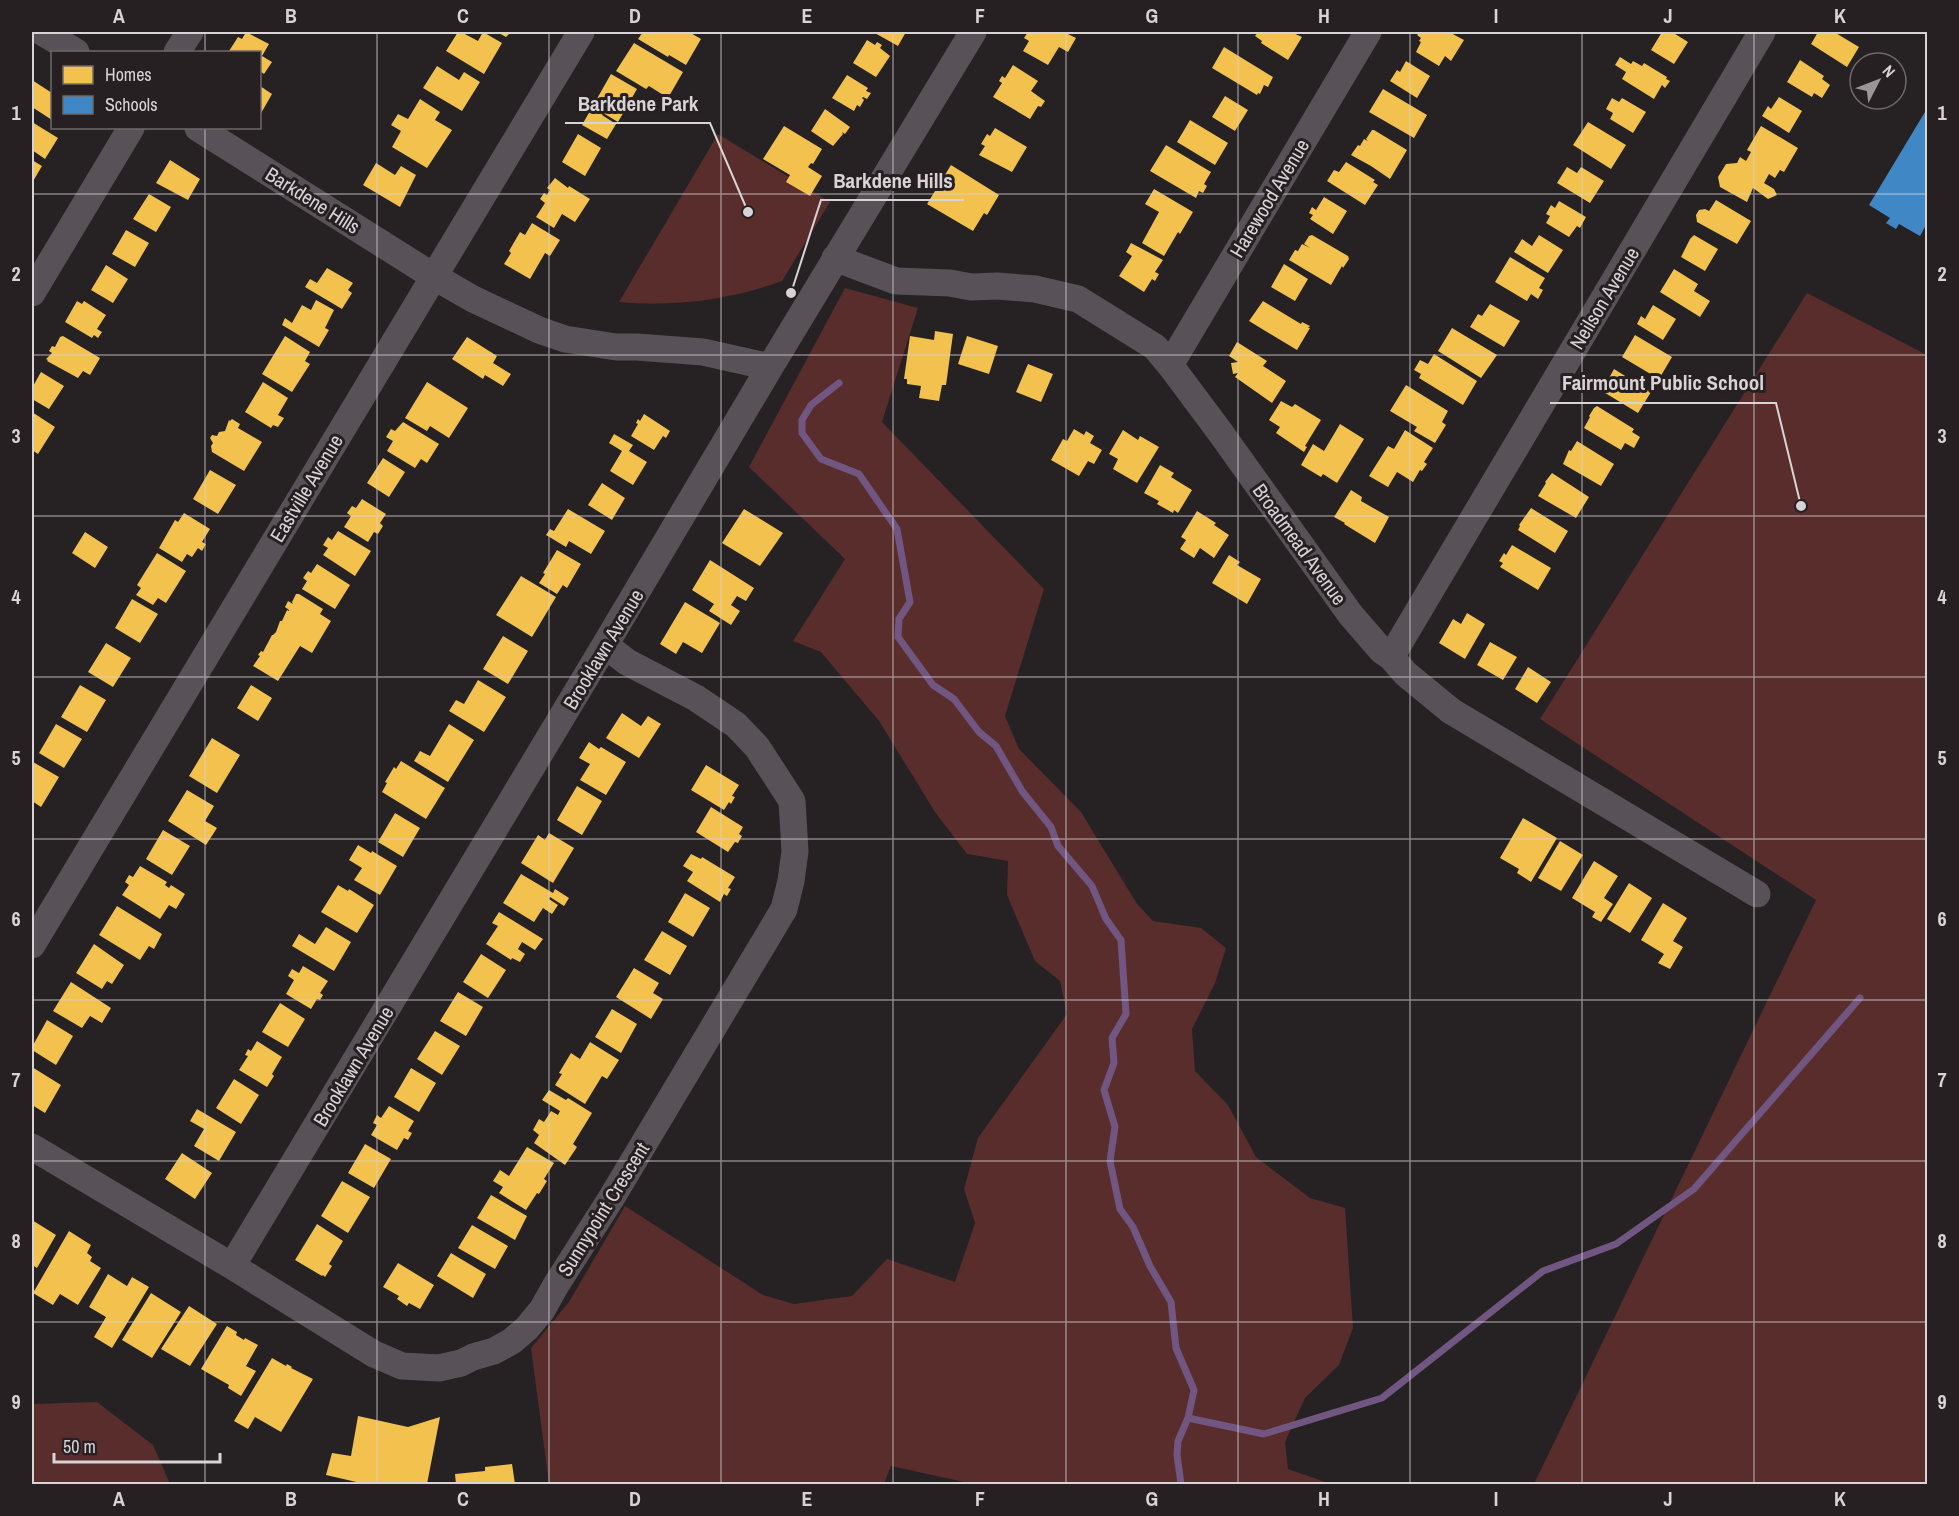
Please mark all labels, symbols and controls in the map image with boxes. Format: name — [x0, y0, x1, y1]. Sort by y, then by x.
text: A — [113, 2, 125, 29]
text: B — [285, 2, 297, 29]
text: C — [457, 2, 469, 29]
text: D — [629, 2, 641, 29]
text: E — [802, 2, 813, 29]
text: F — [975, 2, 985, 29]
text: G — [1146, 2, 1158, 29]
text: H — [1318, 2, 1330, 29]
text: I — [1494, 2, 1498, 29]
text: J — [1663, 2, 1673, 29]
text: K — [1834, 2, 1846, 29]
legend — [51, 51, 261, 129]
north arrow — [1848, 51, 1908, 111]
text: N — [1878, 60, 1900, 82]
text: Homes — [105, 62, 152, 87]
callout: Barkdene Park — [565, 84, 710, 123]
text: Barkdene Park — [578, 89, 699, 118]
text: Schools — [105, 92, 158, 117]
text: 1 — [11, 99, 21, 126]
text: 1 — [1937, 99, 1947, 126]
street label: Harewood Avenue — [1223, 134, 1315, 262]
street label: Barkdene Hills — [261, 160, 365, 240]
callout: Barkdene Hills — [821, 161, 964, 200]
text: Barkdene Hills — [833, 166, 953, 195]
street label: Neilson Avenue — [1563, 242, 1645, 354]
text: 2 — [11, 260, 21, 287]
text: 2 — [1937, 260, 1947, 287]
callout: Fairmount Public School — [1550, 364, 1776, 403]
text: Fairmount Public School — [1562, 368, 1764, 397]
text: 3 — [11, 422, 21, 449]
text: 3 — [1937, 422, 1947, 449]
street label: Eastville Avenue — [263, 429, 349, 547]
street label: Broadmead Avenue — [1247, 478, 1353, 610]
text: 4 — [11, 583, 21, 610]
text: 4 — [1937, 583, 1947, 610]
street label: Brooklawn Avenue — [557, 584, 649, 714]
text: 5 — [11, 744, 21, 771]
text: 5 — [1937, 744, 1947, 771]
text: 6 — [11, 905, 21, 932]
text: 6 — [1937, 905, 1947, 932]
street label: Brooklawn Avenue — [307, 1001, 399, 1131]
text: 7 — [11, 1066, 21, 1093]
text: 7 — [1937, 1066, 1947, 1093]
street label: Sunnypoint Crescent — [551, 1137, 655, 1281]
text: 8 — [11, 1227, 21, 1254]
text: 8 — [1937, 1227, 1947, 1254]
text: 9 — [11, 1388, 21, 1415]
text: 9 — [1937, 1388, 1947, 1415]
scale bar — [54, 1426, 220, 1464]
text: 50 m — [63, 1434, 96, 1459]
text: A — [113, 1485, 125, 1512]
text: B — [285, 1485, 297, 1512]
text: C — [457, 1485, 469, 1512]
text: D — [629, 1485, 641, 1512]
text: E — [802, 1485, 813, 1512]
text: F — [975, 1485, 985, 1512]
text: G — [1146, 1485, 1158, 1512]
text: H — [1318, 1485, 1330, 1512]
text: I — [1494, 1485, 1498, 1512]
text: J — [1663, 1485, 1673, 1512]
text: K — [1834, 1485, 1846, 1512]

